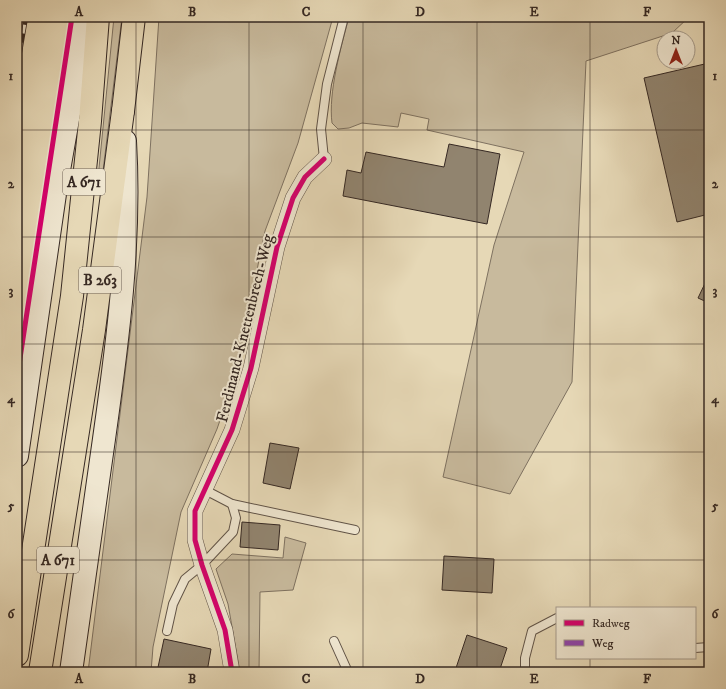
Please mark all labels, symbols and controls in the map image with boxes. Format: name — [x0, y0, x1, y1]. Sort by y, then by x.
text: A — [74, 4, 84, 20]
text: B — [188, 4, 196, 20]
text: C — [302, 4, 311, 20]
text: D — [415, 4, 425, 20]
text: E — [529, 4, 539, 20]
text: F — [643, 4, 652, 20]
north arrow — [656, 30, 696, 70]
text: N — [671, 34, 681, 48]
text: 1 — [9, 68, 14, 84]
text: 1 — [713, 68, 718, 84]
road number: A 671 — [63, 169, 105, 195]
text: 2 — [8, 176, 15, 192]
text: 2 — [712, 176, 719, 192]
street label: Ferdinand-Knettenbrech-Weg — [212, 232, 278, 425]
road number: B 263 — [79, 267, 121, 293]
text: 3 — [9, 283, 14, 299]
text: 3 — [713, 283, 718, 299]
text: 4 — [6, 391, 15, 408]
text: 4 — [710, 391, 719, 408]
text: 5 — [7, 498, 15, 514]
text: 5 — [711, 498, 719, 514]
road number: A 671 — [37, 547, 79, 573]
text: 6 — [8, 606, 16, 622]
text: 6 — [712, 606, 720, 622]
legend — [556, 607, 696, 659]
text: Radweg — [592, 616, 630, 631]
text: Weg — [591, 636, 613, 651]
text: A — [74, 671, 84, 687]
text: B — [188, 671, 196, 687]
text: C — [302, 671, 311, 687]
text: D — [415, 671, 425, 687]
text: E — [529, 671, 539, 687]
text: F — [643, 671, 652, 687]

